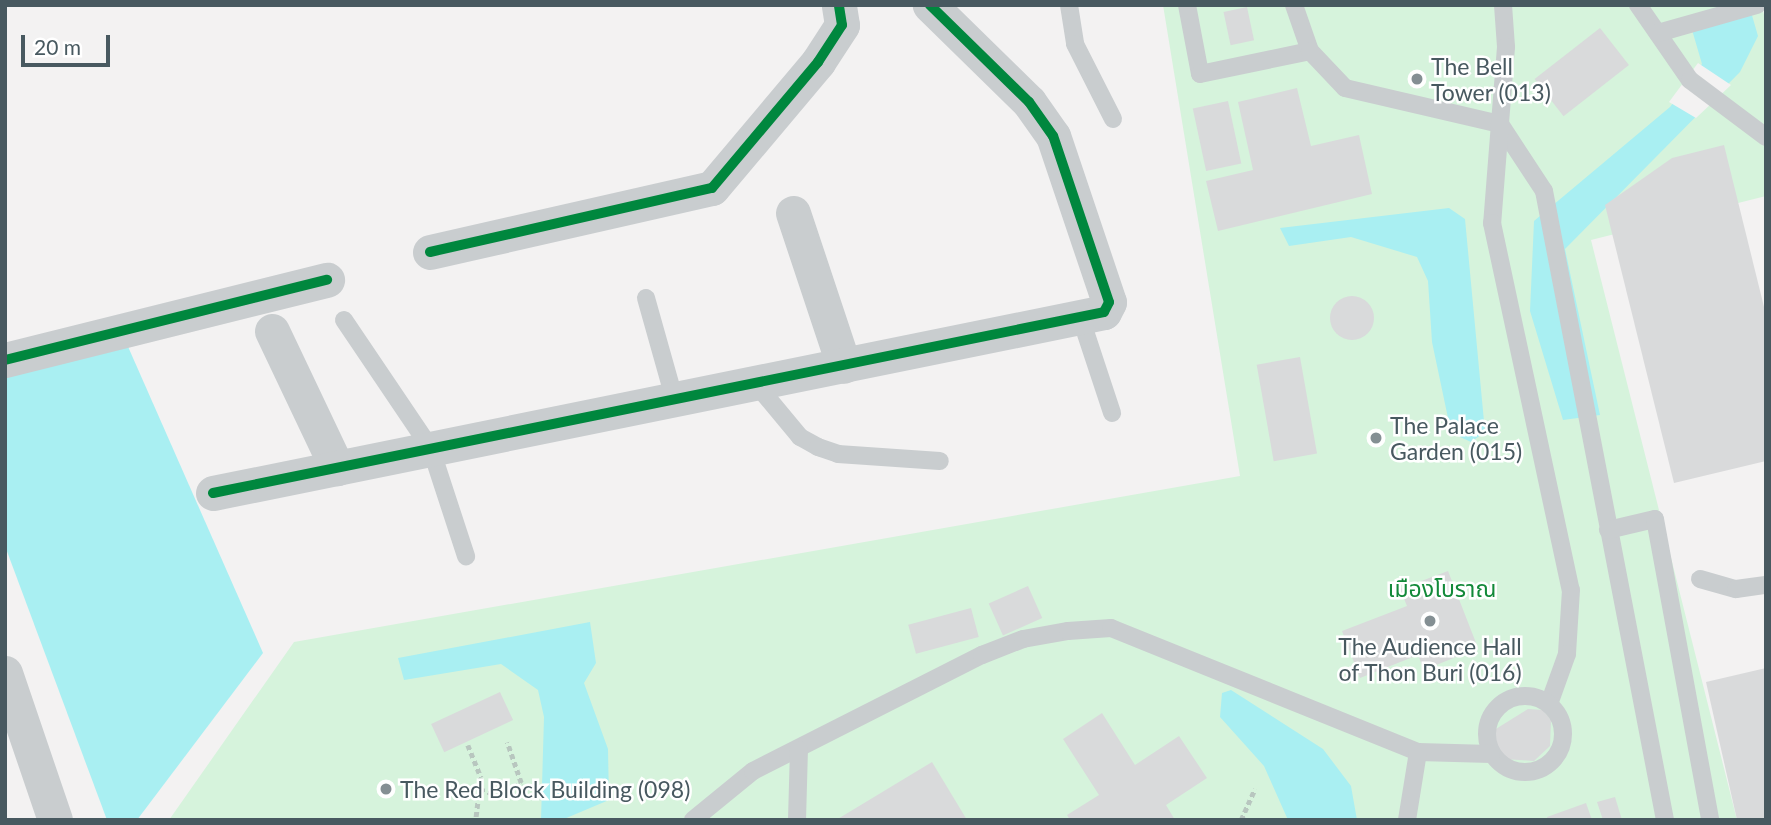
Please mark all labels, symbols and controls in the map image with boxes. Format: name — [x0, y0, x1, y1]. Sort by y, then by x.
scale bar — [24, 21, 114, 65]
text: 20 m — [34, 34, 81, 59]
place label: The Bell Tower (013) — [1431, 52, 1551, 106]
marker: The Bell Tower (013) — [1409, 71, 1425, 87]
place label: The Palace Garden (015) — [1390, 411, 1522, 465]
marker: The Palace Garden (015) — [1368, 430, 1384, 446]
park label: เมืองโบราณ — [1388, 574, 1496, 602]
marker: The Audience Hall of Thon Buri (016) — [1422, 613, 1438, 629]
place label: The Audience Hall of Thon Buri (016) — [1338, 632, 1522, 686]
place label: The Red Block Building (098) — [400, 775, 690, 803]
marker: The Red Block Building (098) — [378, 781, 394, 797]

